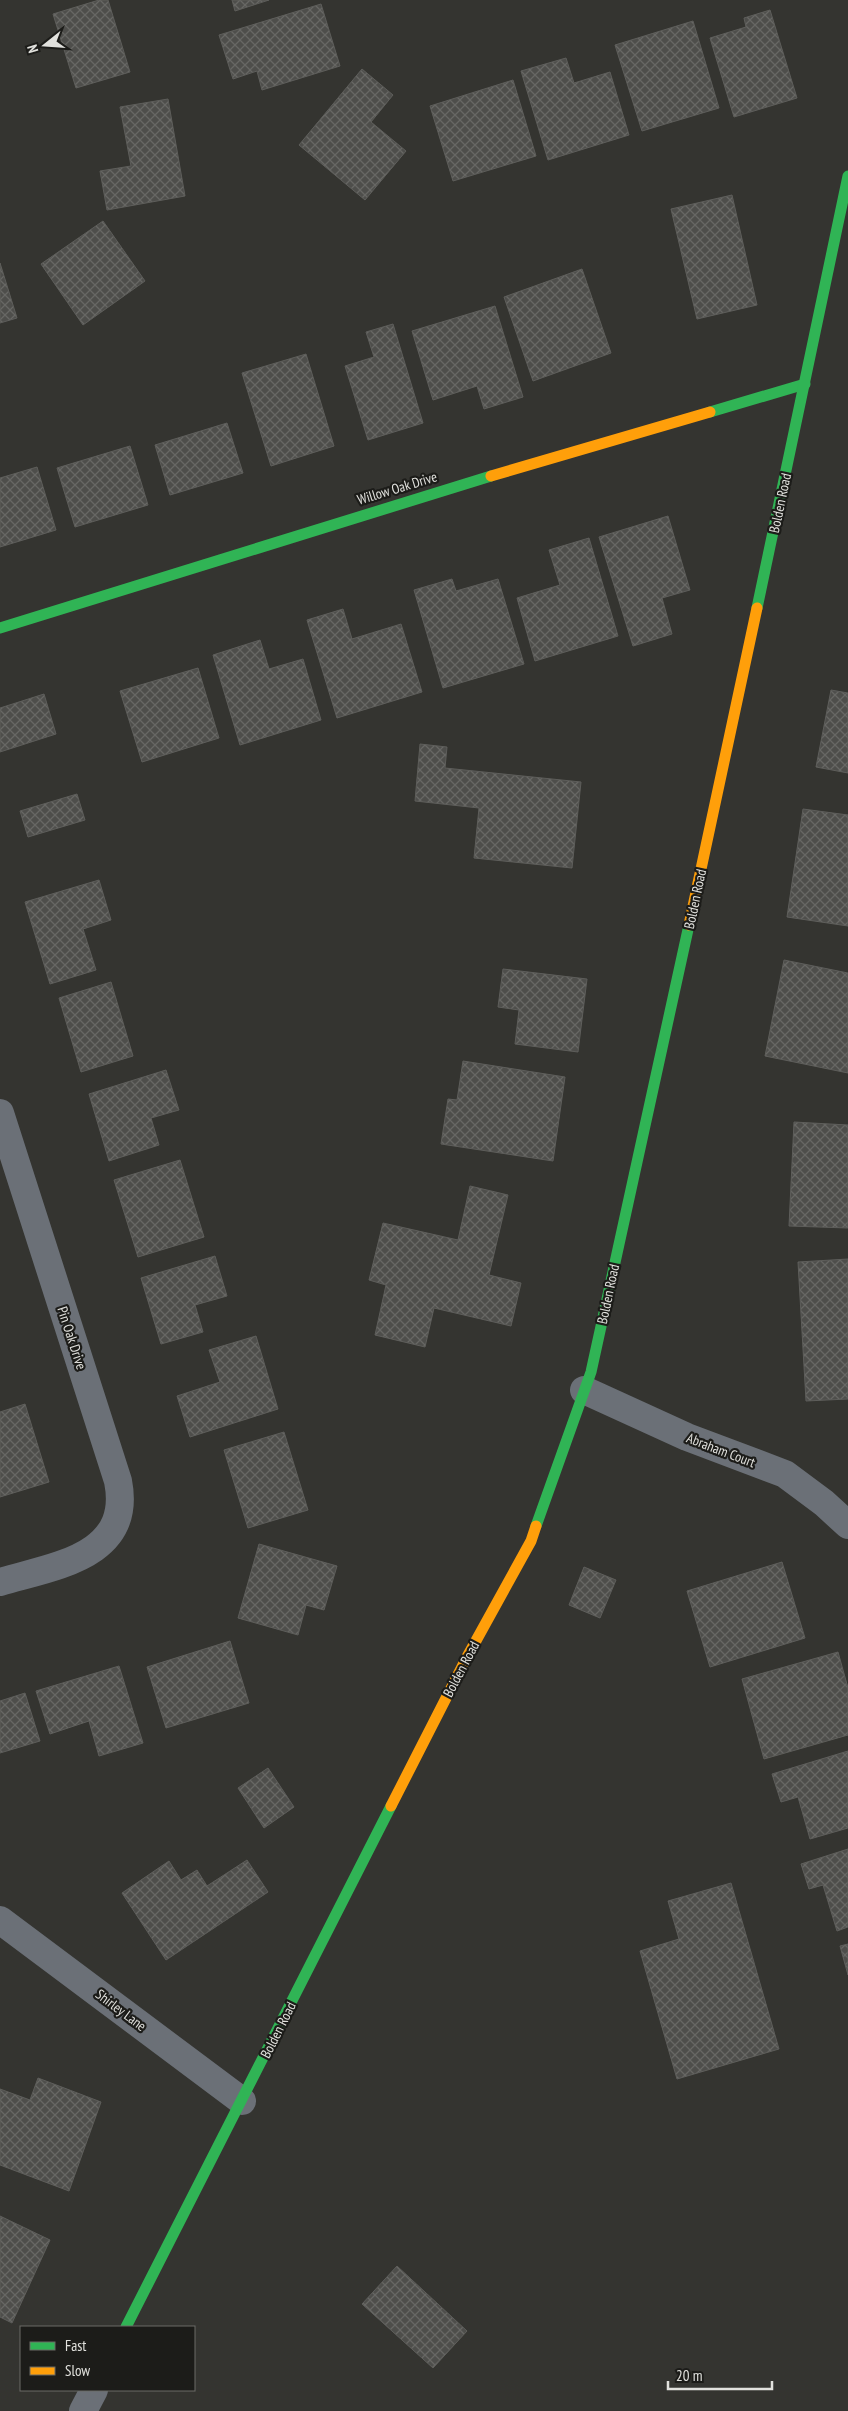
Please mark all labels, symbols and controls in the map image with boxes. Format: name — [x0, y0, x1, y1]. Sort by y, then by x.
north arrow — [20, 20, 70, 70]
text: N — [23, 43, 42, 55]
street label: Willow Oak Drive — [355, 467, 439, 509]
street label: Bolden Road — [765, 471, 795, 535]
street label: Bolden Road — [680, 867, 710, 931]
street label: Bolden Road — [593, 1262, 623, 1326]
street label: Pin Oak Drive — [53, 1304, 91, 1372]
street label: Abraham Court — [684, 1429, 758, 1471]
street label: Bolden Road — [439, 1638, 483, 1700]
street label: Shirley Lane — [92, 1985, 150, 2035]
street label: Bolden Road — [256, 1999, 300, 2061]
legend — [20, 2326, 195, 2391]
text: Fast — [65, 2336, 86, 2355]
scale bar — [668, 2358, 772, 2390]
text: Slow — [65, 2361, 90, 2380]
text: 20 m — [676, 2366, 702, 2385]

